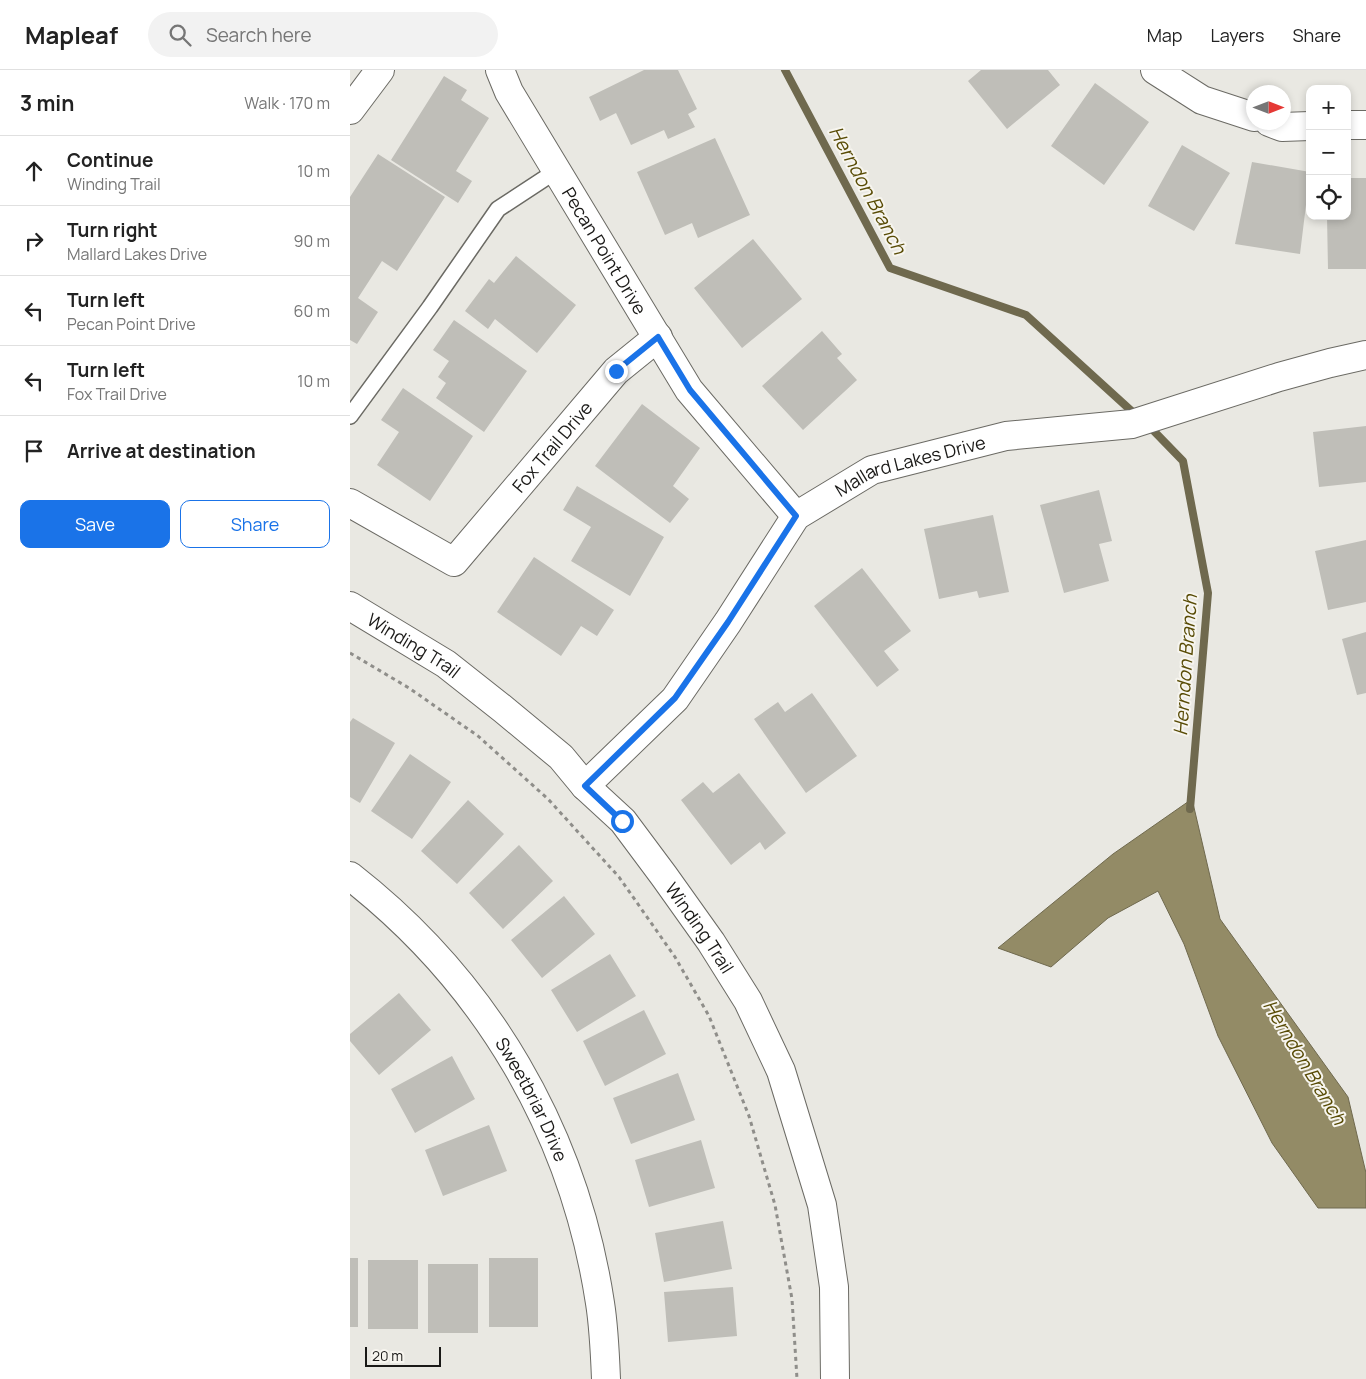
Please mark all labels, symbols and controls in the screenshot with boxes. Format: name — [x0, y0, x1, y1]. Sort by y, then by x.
search box — [148, 12, 498, 57]
text: Mapleaf — [25, 18, 118, 51]
icon: search — [166, 21, 194, 49]
text: Search here — [206, 22, 312, 48]
text: Map — [1147, 23, 1182, 47]
text: Layers — [1210, 23, 1264, 47]
text: Share — [1292, 23, 1341, 47]
north arrow — [1246, 85, 1291, 130]
map controls — [1306, 85, 1351, 220]
button: + — [1306, 85, 1351, 130]
text: 3 min — [20, 89, 74, 117]
text: Walk · 170 m — [244, 92, 330, 114]
water label: Herndon Branch — [823, 121, 913, 259]
button: − — [1306, 130, 1351, 175]
text: Continue — [67, 147, 153, 173]
icon: ahead — [20, 157, 48, 185]
text: 10 m — [297, 160, 330, 182]
text: Winding Trail — [67, 173, 161, 195]
button: locate — [1306, 175, 1351, 220]
street label: Pecan Point Drive — [557, 182, 652, 319]
text: Turn right — [67, 217, 157, 243]
icon: right — [20, 227, 48, 255]
text: 90 m — [294, 230, 330, 252]
text: Mallard Lakes Drive — [67, 243, 207, 265]
text: Turn left — [67, 287, 145, 313]
icon: left — [20, 297, 48, 325]
text: 60 m — [294, 300, 330, 322]
text: Pecan Point Drive — [67, 313, 196, 335]
text: Turn left — [67, 357, 145, 383]
route end — [605, 360, 628, 383]
icon: left — [20, 367, 48, 395]
text: 10 m — [297, 370, 330, 392]
text: Fox Trail Drive — [67, 383, 167, 405]
street label: Fox Trail Drive — [506, 396, 597, 497]
street label: Mallard Lakes Drive — [830, 430, 988, 502]
icon: arrive — [20, 437, 48, 465]
text: Arrive at destination — [67, 438, 256, 464]
button: Save — [20, 500, 170, 548]
button: Share — [180, 500, 330, 548]
water label: Herndon Branch — [1167, 593, 1203, 736]
street label: Winding Trail — [363, 607, 466, 683]
route start — [611, 810, 634, 833]
street label: Winding Trail — [660, 877, 740, 978]
water label: Herndon Branch — [1257, 995, 1353, 1130]
street label: Sweetbriar Drive — [490, 1033, 573, 1165]
scale bar — [365, 1344, 441, 1367]
text: 20 m — [372, 1346, 403, 1365]

